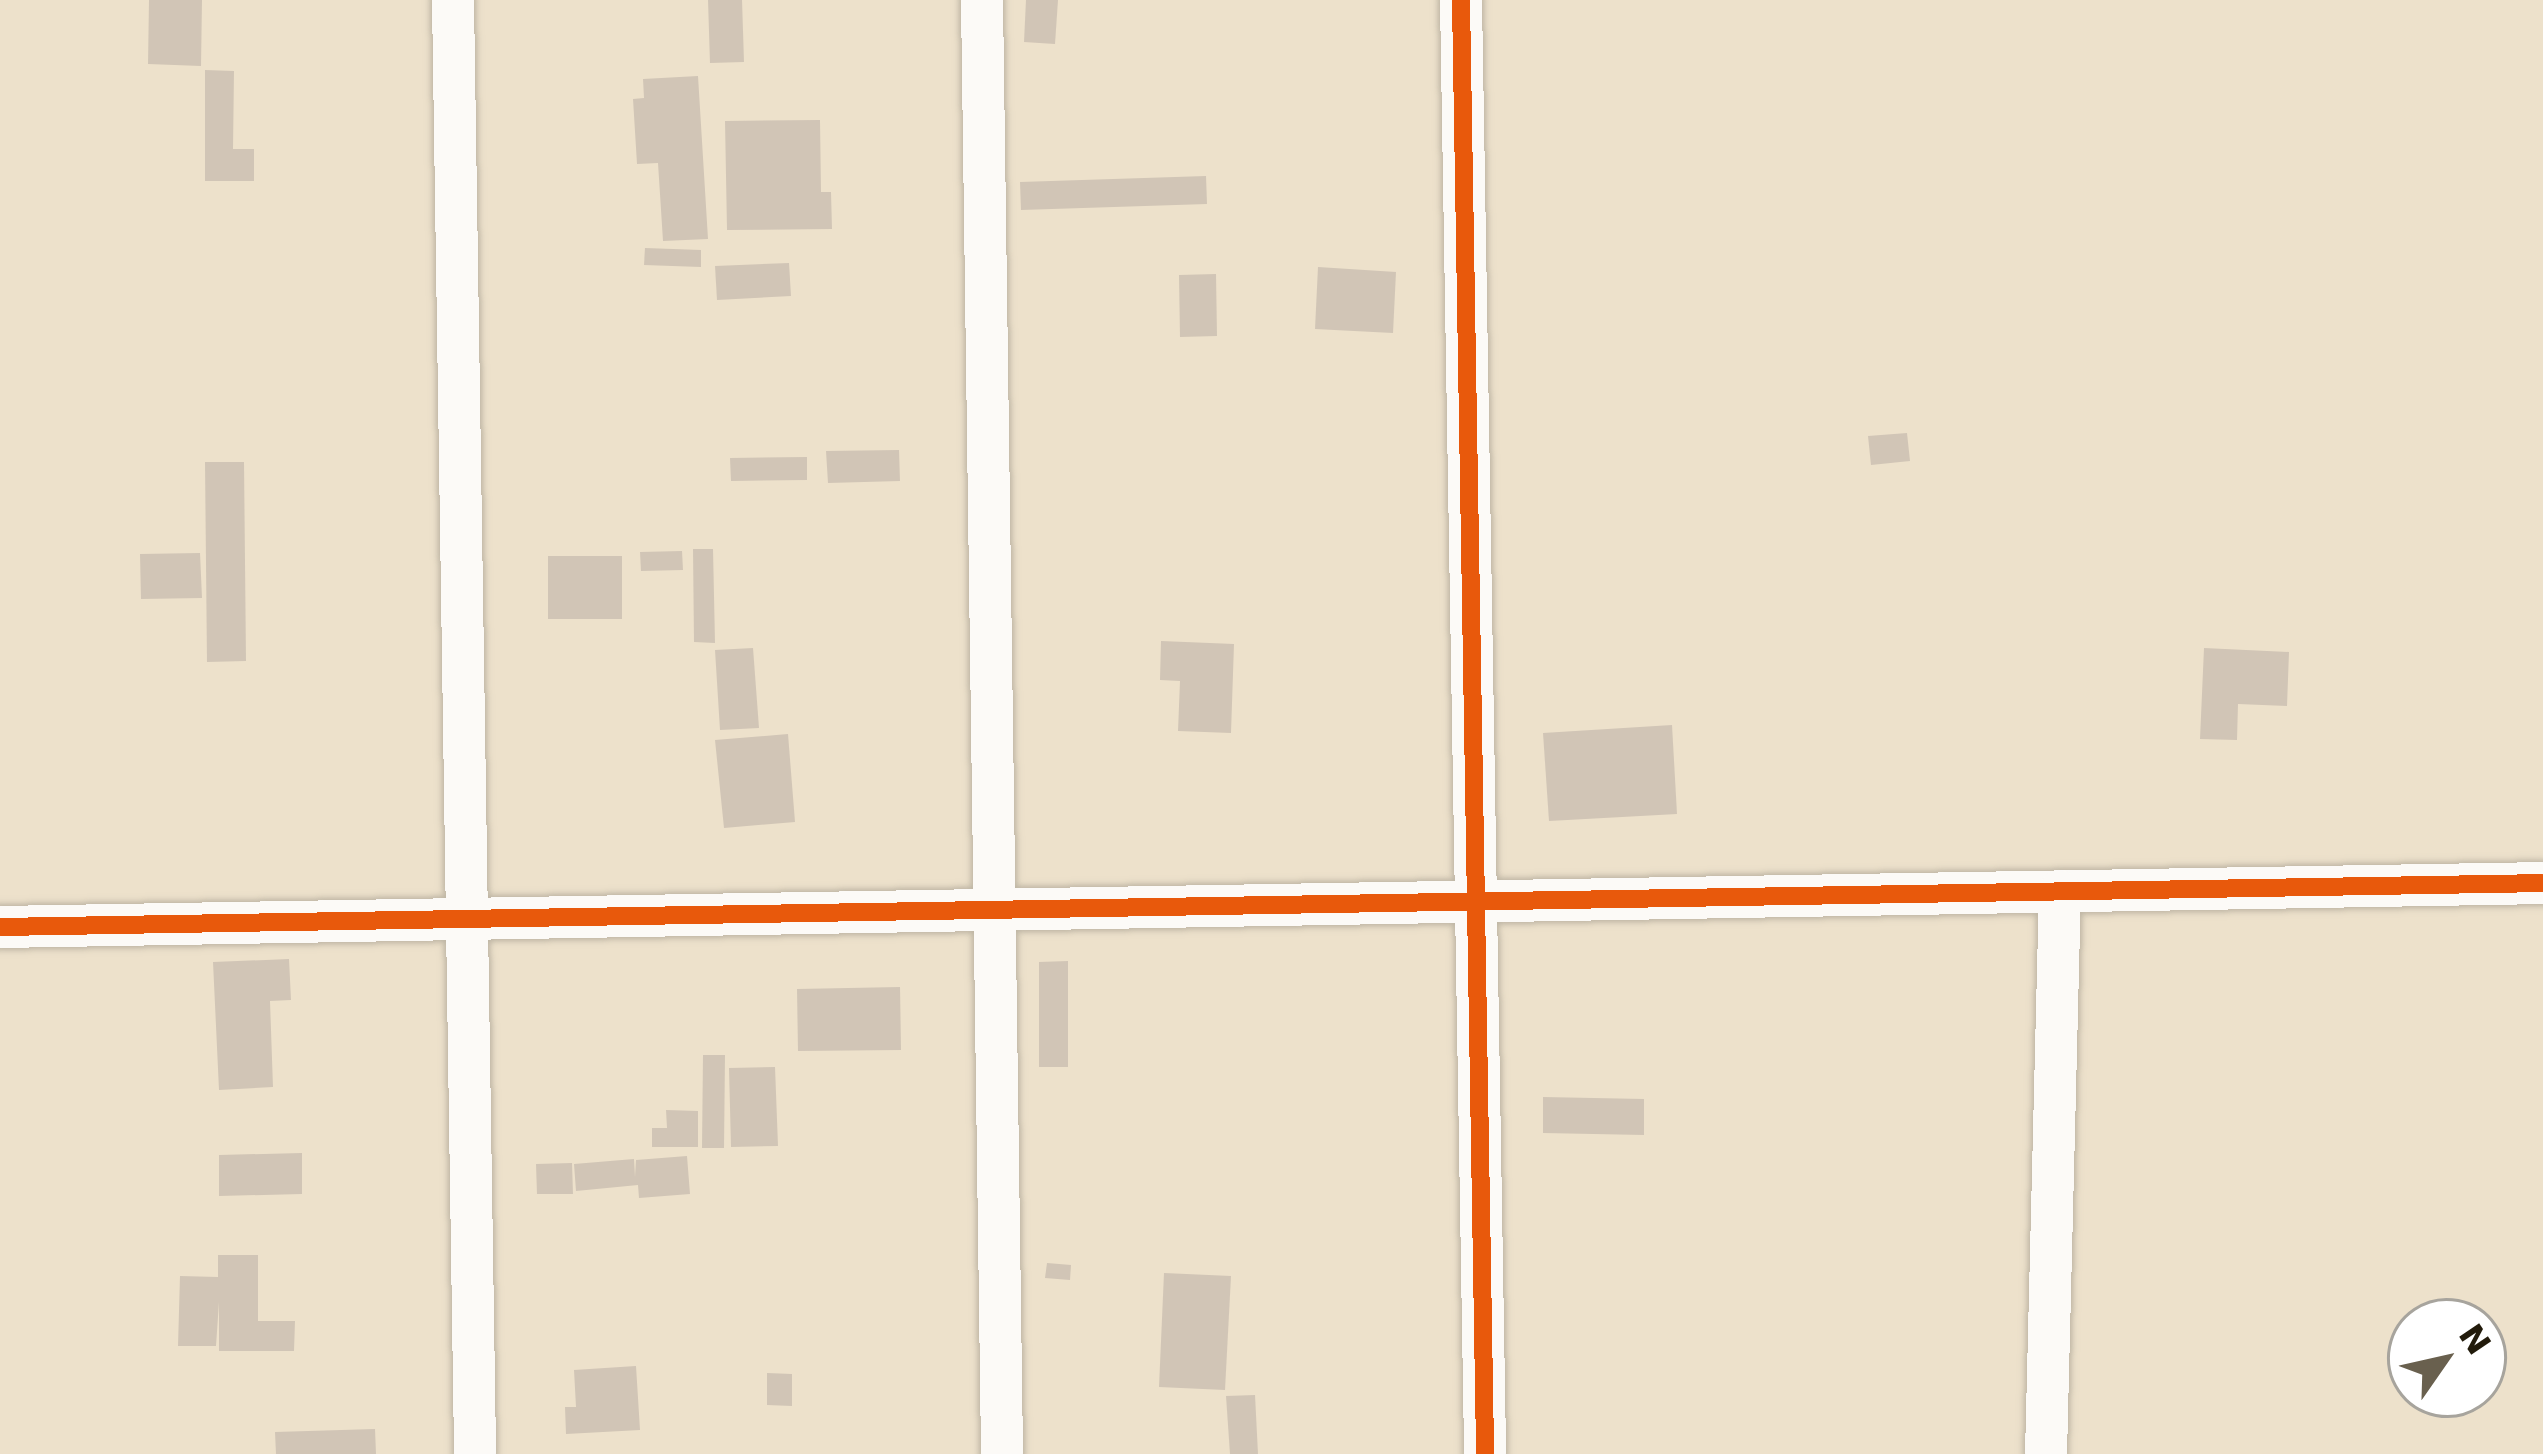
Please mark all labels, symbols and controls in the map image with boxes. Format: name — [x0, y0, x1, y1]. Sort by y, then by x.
north arrow — [2387, 1298, 2507, 1418]
text: N — [2451, 1317, 2499, 1362]

